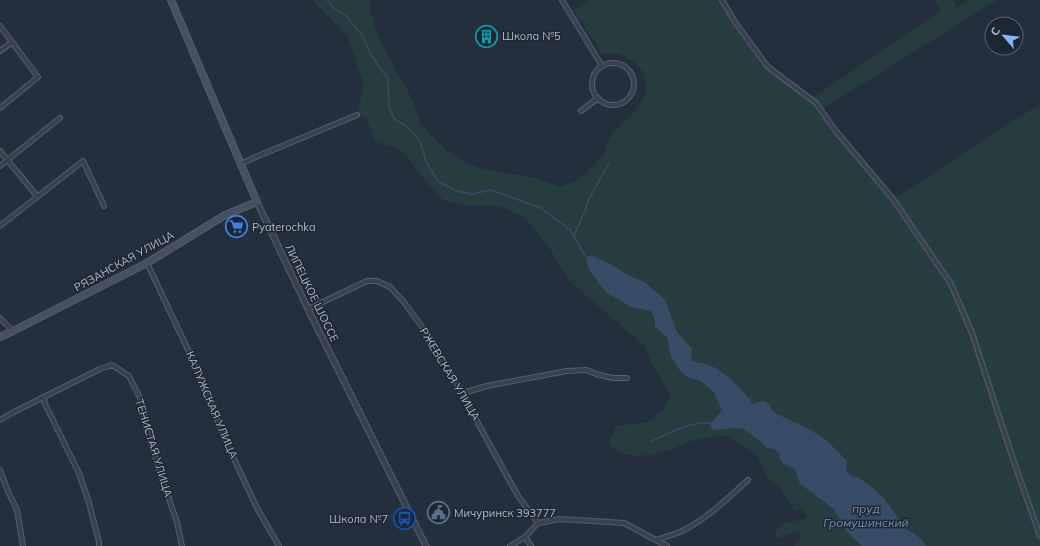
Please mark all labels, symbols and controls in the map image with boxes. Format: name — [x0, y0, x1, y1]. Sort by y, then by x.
north arrow — [984, 16, 1024, 56]
building icon: Школа №5 — [474, 23, 500, 49]
text: С — [987, 24, 1003, 38]
place label: Школа №5 — [502, 29, 561, 43]
supermarket icon: Pyaterochka — [224, 214, 250, 240]
place label: Pyaterochka — [252, 220, 316, 234]
street label: РЯЗАНСКАЯ УЛИЦА — [72, 228, 176, 294]
street label: ЛИПЕЦКОЕ ШОССЕ — [282, 242, 342, 344]
street label: РЖЕВСКАЯ УЛИЦА — [417, 325, 483, 423]
street label: КАЛУЖСКАЯ УЛИЦА — [183, 349, 241, 461]
street label: ТЕНИСТАЯ УЛИЦА — [132, 397, 176, 499]
public building icon: Мичуринск 393777 — [425, 500, 451, 526]
water label: пруд Громушинский — [823, 501, 909, 530]
bus stop icon: Школа №7 — [391, 506, 417, 532]
place label: Мичуринск 393777 — [454, 506, 556, 520]
place label: Школа №7 — [329, 512, 388, 526]

